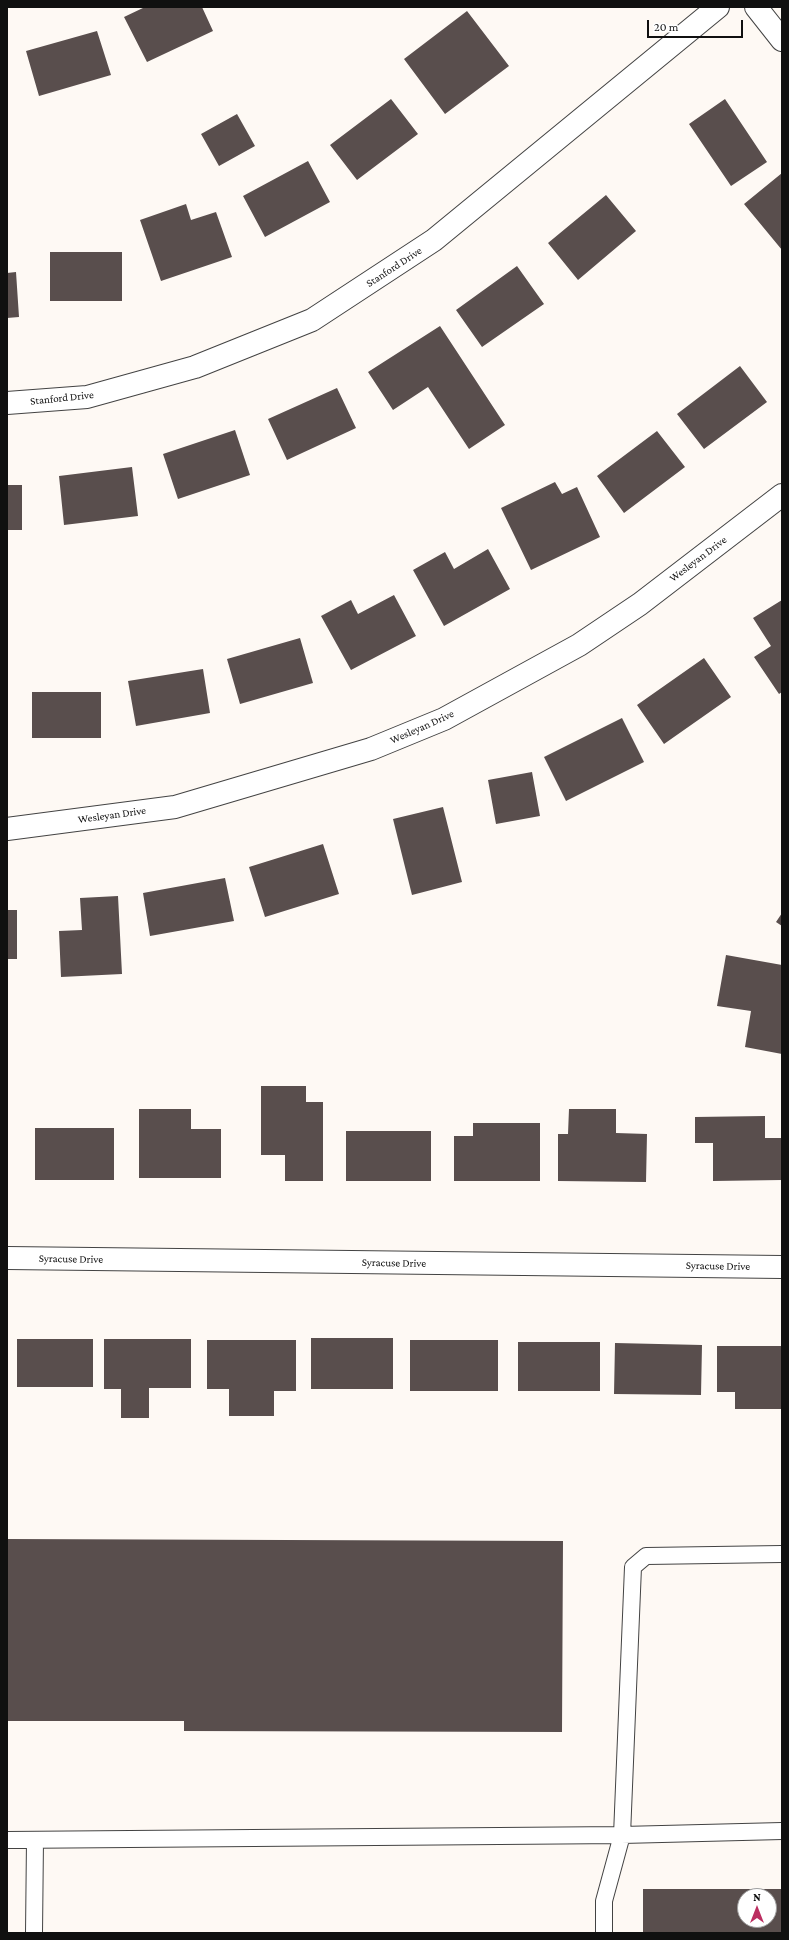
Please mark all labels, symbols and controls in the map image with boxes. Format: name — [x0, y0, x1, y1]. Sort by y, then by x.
scale bar — [649, 12, 745, 38]
text: 20 m — [654, 20, 678, 34]
street label: Stanford Drive — [364, 244, 424, 290]
street label: Stanford Drive — [30, 388, 94, 408]
street label: Wesleyan Drive — [667, 533, 729, 585]
street label: Wesleyan Drive — [388, 707, 456, 747]
street label: Wesleyan Drive — [77, 804, 147, 826]
street label: Syracuse Drive — [39, 1252, 103, 1266]
street label: Syracuse Drive — [362, 1256, 426, 1270]
street label: Syracuse Drive — [686, 1259, 750, 1273]
north arrow — [737, 1888, 777, 1928]
text: N — [753, 1891, 761, 1903]

